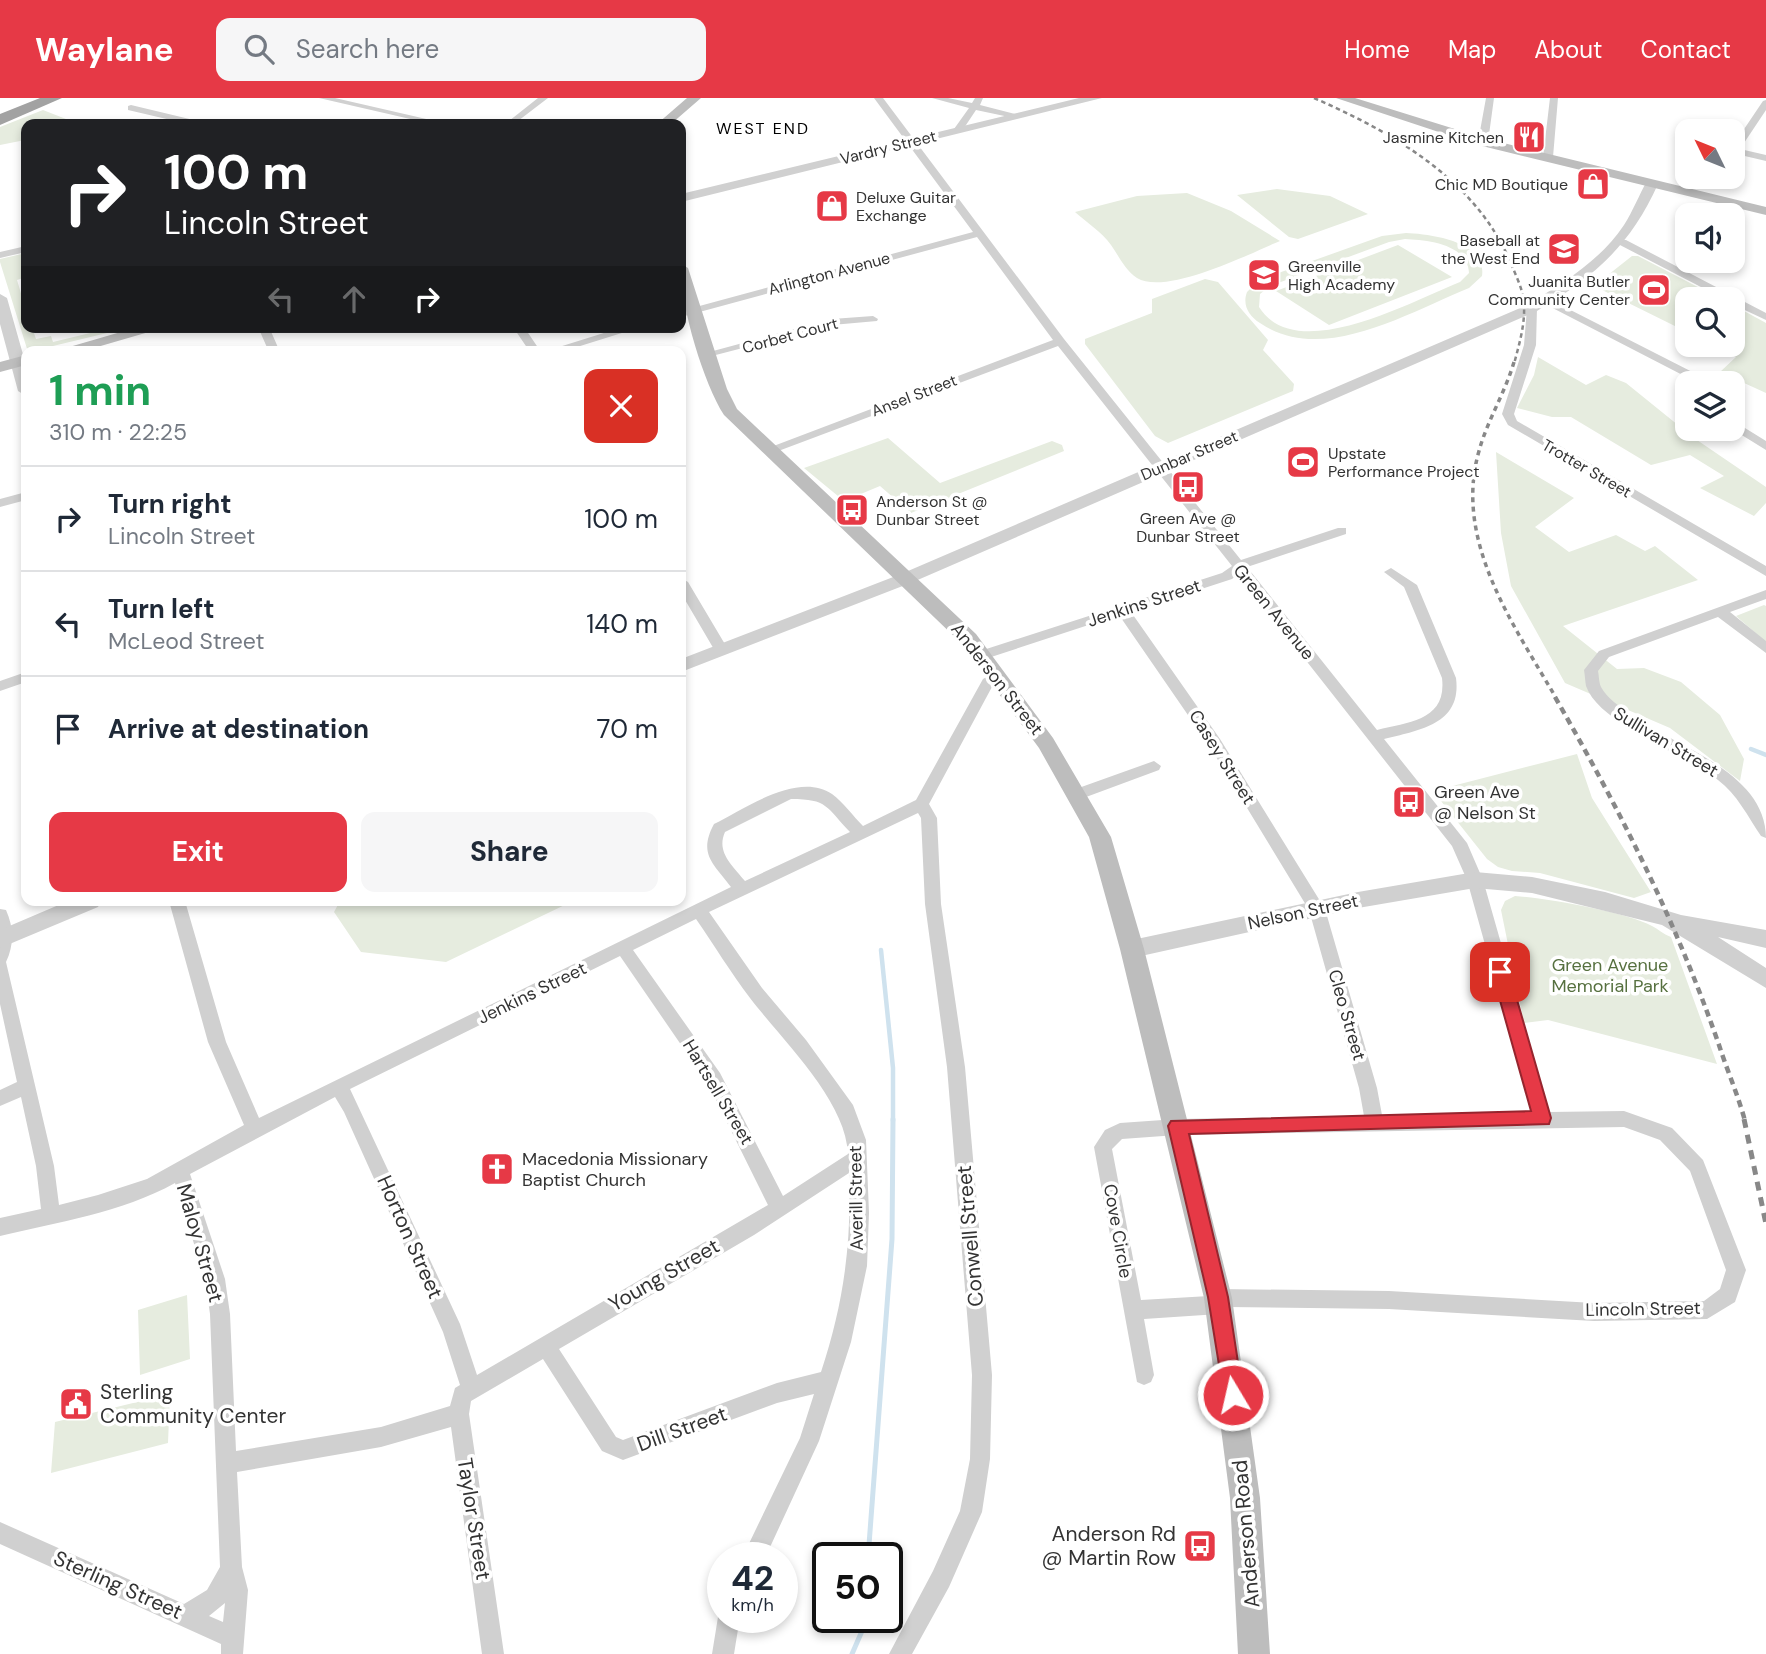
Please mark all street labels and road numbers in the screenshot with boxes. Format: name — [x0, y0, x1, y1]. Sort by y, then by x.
street label: Vardry Street — [838, 125, 938, 170]
street label: Arlington Avenue — [766, 247, 892, 300]
street label: Corbet Court — [740, 313, 840, 358]
street label: Ansel Street — [868, 370, 960, 421]
street label: Dunbar Street — [1137, 426, 1241, 485]
street label: Trotter Street — [1538, 434, 1635, 502]
street label: Green Avenue — [1228, 559, 1320, 665]
street label: Jenkins Street — [1084, 573, 1204, 633]
street label: Anderson Street — [946, 618, 1048, 740]
street label: Sullivan Street — [1609, 701, 1723, 783]
street label: Casey Street — [1183, 705, 1261, 809]
street label: Nelson Street — [1245, 889, 1361, 935]
street label: Jenkins Street — [474, 956, 590, 1030]
street label: Cleo Street — [1323, 967, 1371, 1063]
street label: Hartsell Street — [677, 1035, 759, 1149]
street label: Averill Street — [843, 1145, 869, 1251]
street label: Conwell Street — [950, 1164, 990, 1308]
street label: Horton Street — [370, 1171, 450, 1303]
street label: Maloy Street — [170, 1180, 230, 1306]
street label: Cove Circle — [1098, 1182, 1138, 1280]
street label: Young Street — [603, 1232, 725, 1318]
street label: Lincoln Street — [1585, 1296, 1701, 1322]
street label: Dill Street — [633, 1400, 731, 1458]
street label: Taylor Street — [451, 1456, 497, 1582]
street label: Anderson Road — [1226, 1459, 1266, 1609]
street label: Sterling Street — [49, 1544, 187, 1626]

